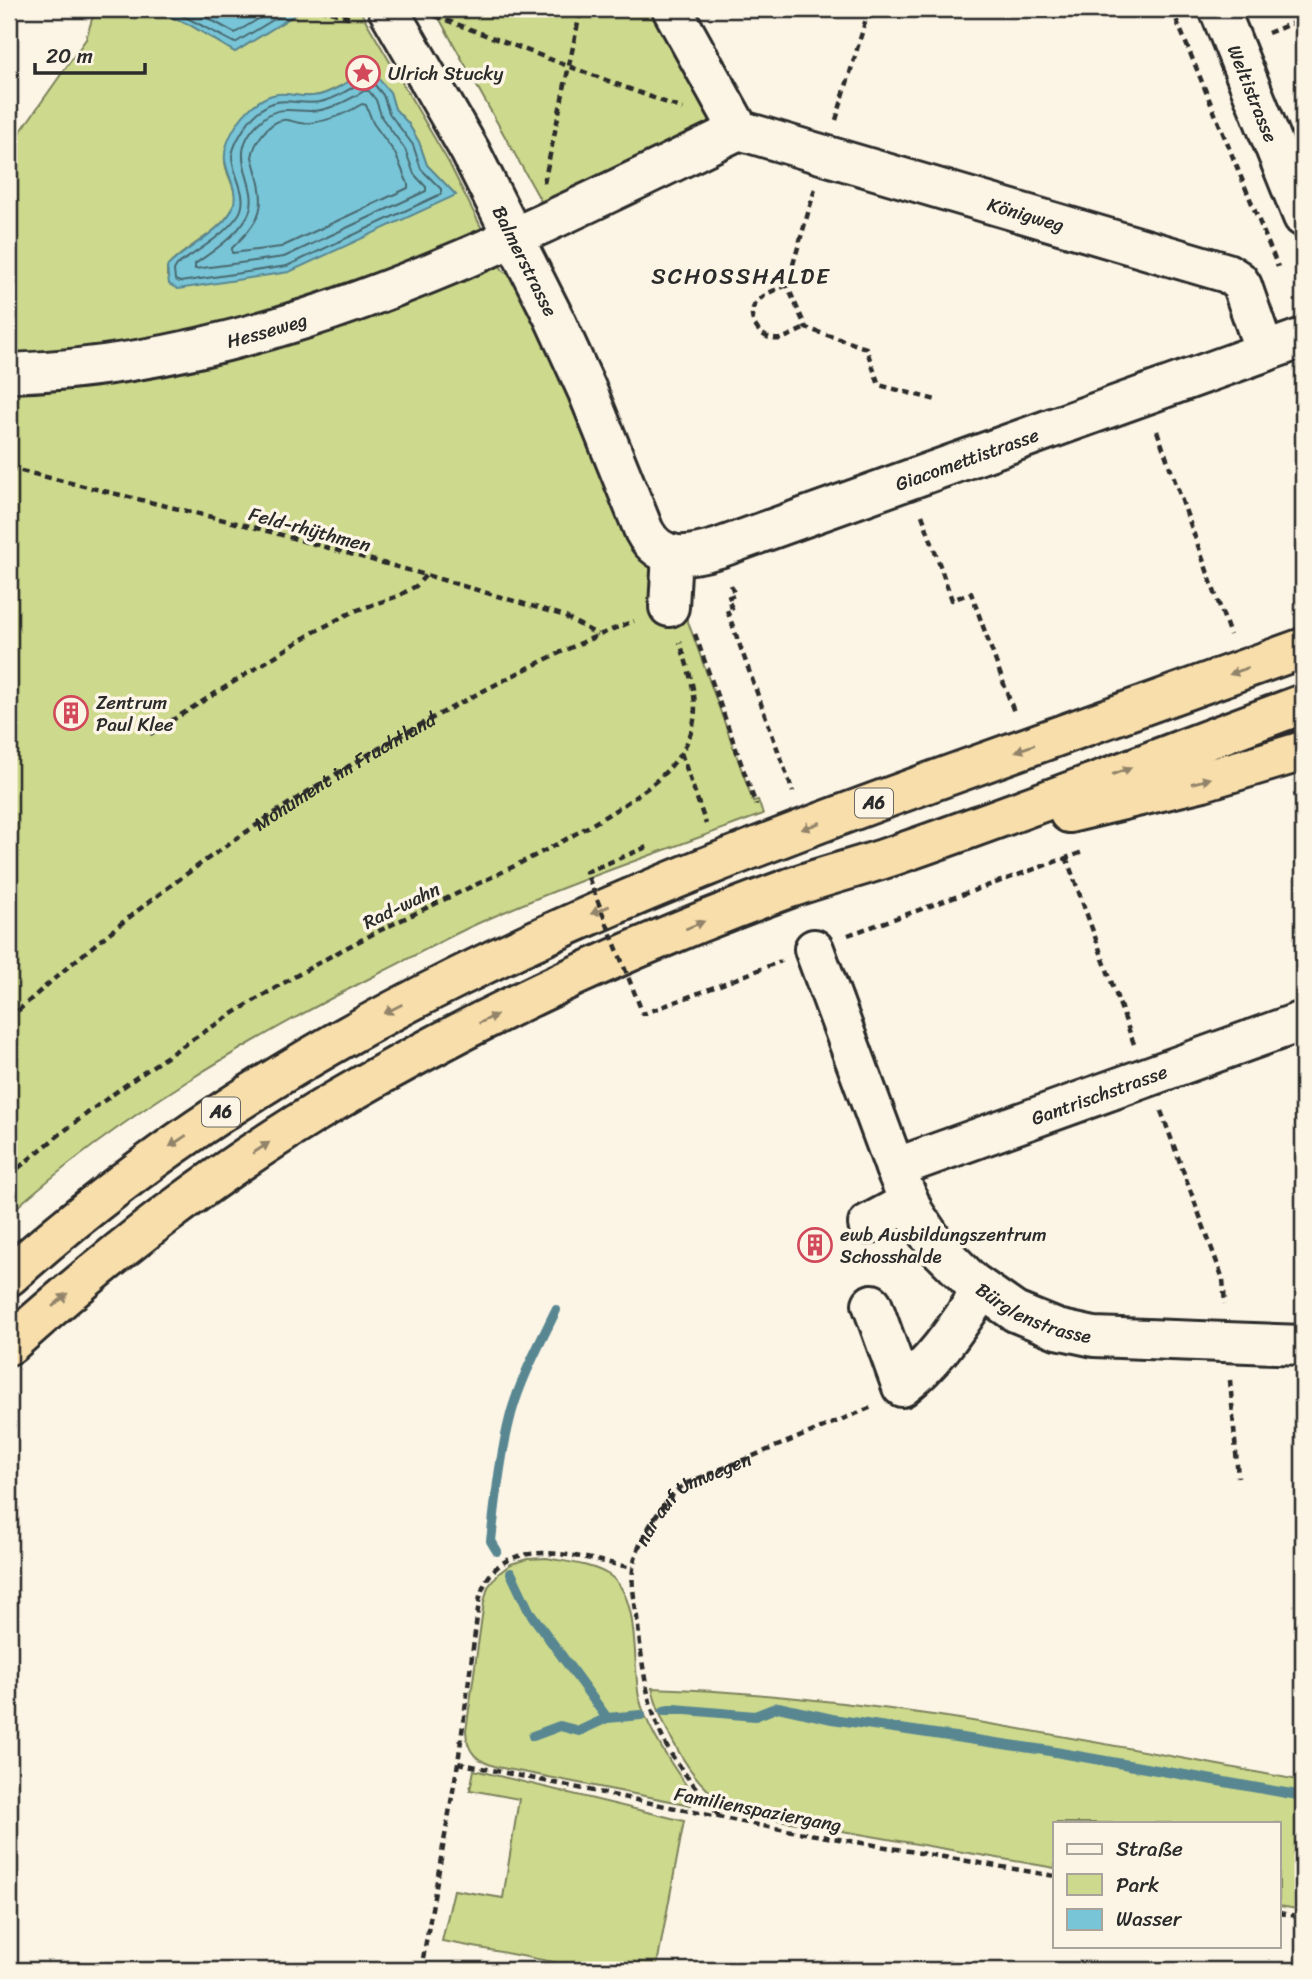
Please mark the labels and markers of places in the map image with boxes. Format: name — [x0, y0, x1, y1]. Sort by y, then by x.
place icon: Ulrich Stucky — [344, 54, 382, 92]
place label: Ulrich Stucky — [388, 57, 503, 90]
place label: Zentrum Paul Klee — [96, 686, 174, 741]
building icon: Zentrum Paul Klee — [52, 694, 90, 732]
place label: ewb Ausbildungszentrum Schosshalde — [840, 1218, 1047, 1273]
building icon: ewb Ausbildungszentrum Schosshalde — [796, 1226, 834, 1264]

